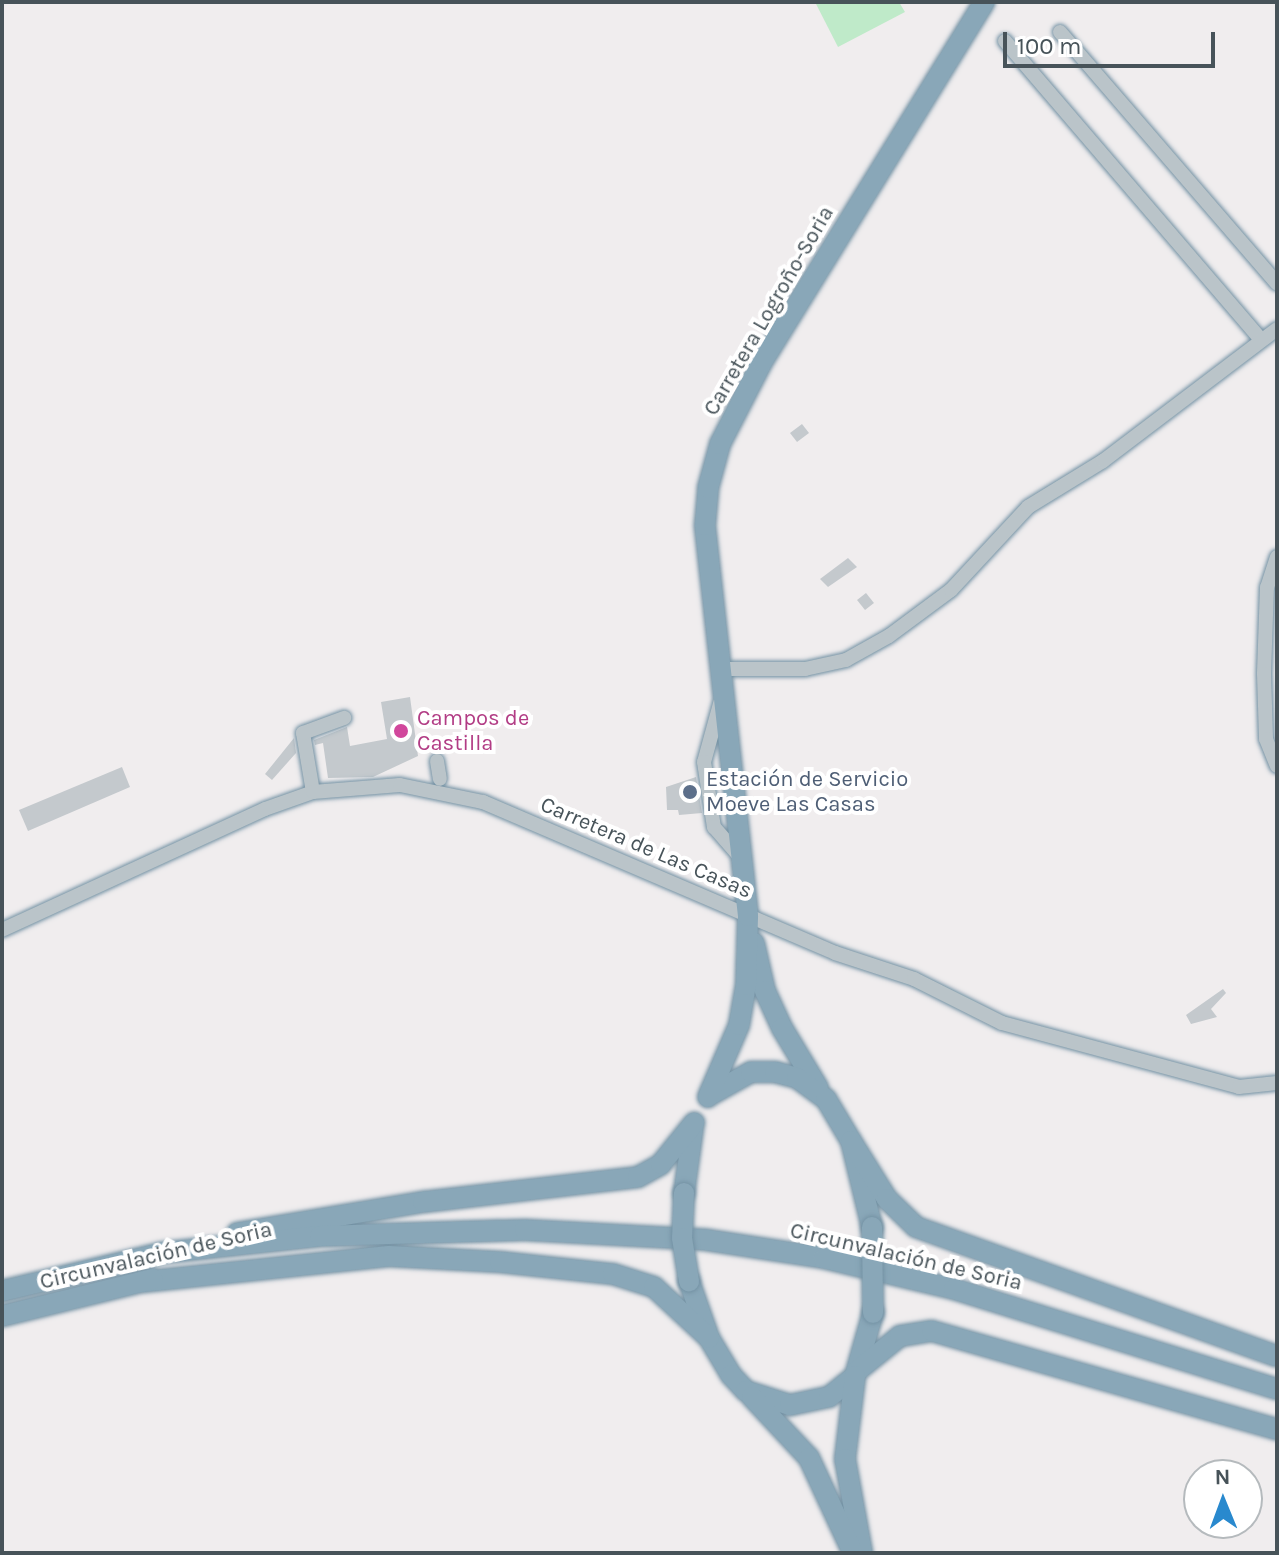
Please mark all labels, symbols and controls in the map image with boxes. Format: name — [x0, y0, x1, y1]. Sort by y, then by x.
scale bar — [1007, 16, 1219, 66]
text: 100 m — [1017, 32, 1082, 60]
street label: Carretera Logroño-Soria — [698, 202, 840, 420]
place label: Campos de Castilla — [417, 705, 529, 756]
marker: Campos de Castilla — [392, 722, 410, 740]
place label: Estación de Servicio Moeve Las Casas — [706, 766, 908, 818]
marker: Estación de Servicio Moeve Las Casas — [681, 783, 699, 801]
street label: Carretera de Las Casas — [536, 791, 756, 905]
street label: Circunvalación de Soria — [37, 1216, 275, 1296]
street label: Circunvalación de Soria — [787, 1217, 1025, 1297]
north arrow — [1183, 1459, 1263, 1539]
text: N — [1214, 1464, 1231, 1490]

